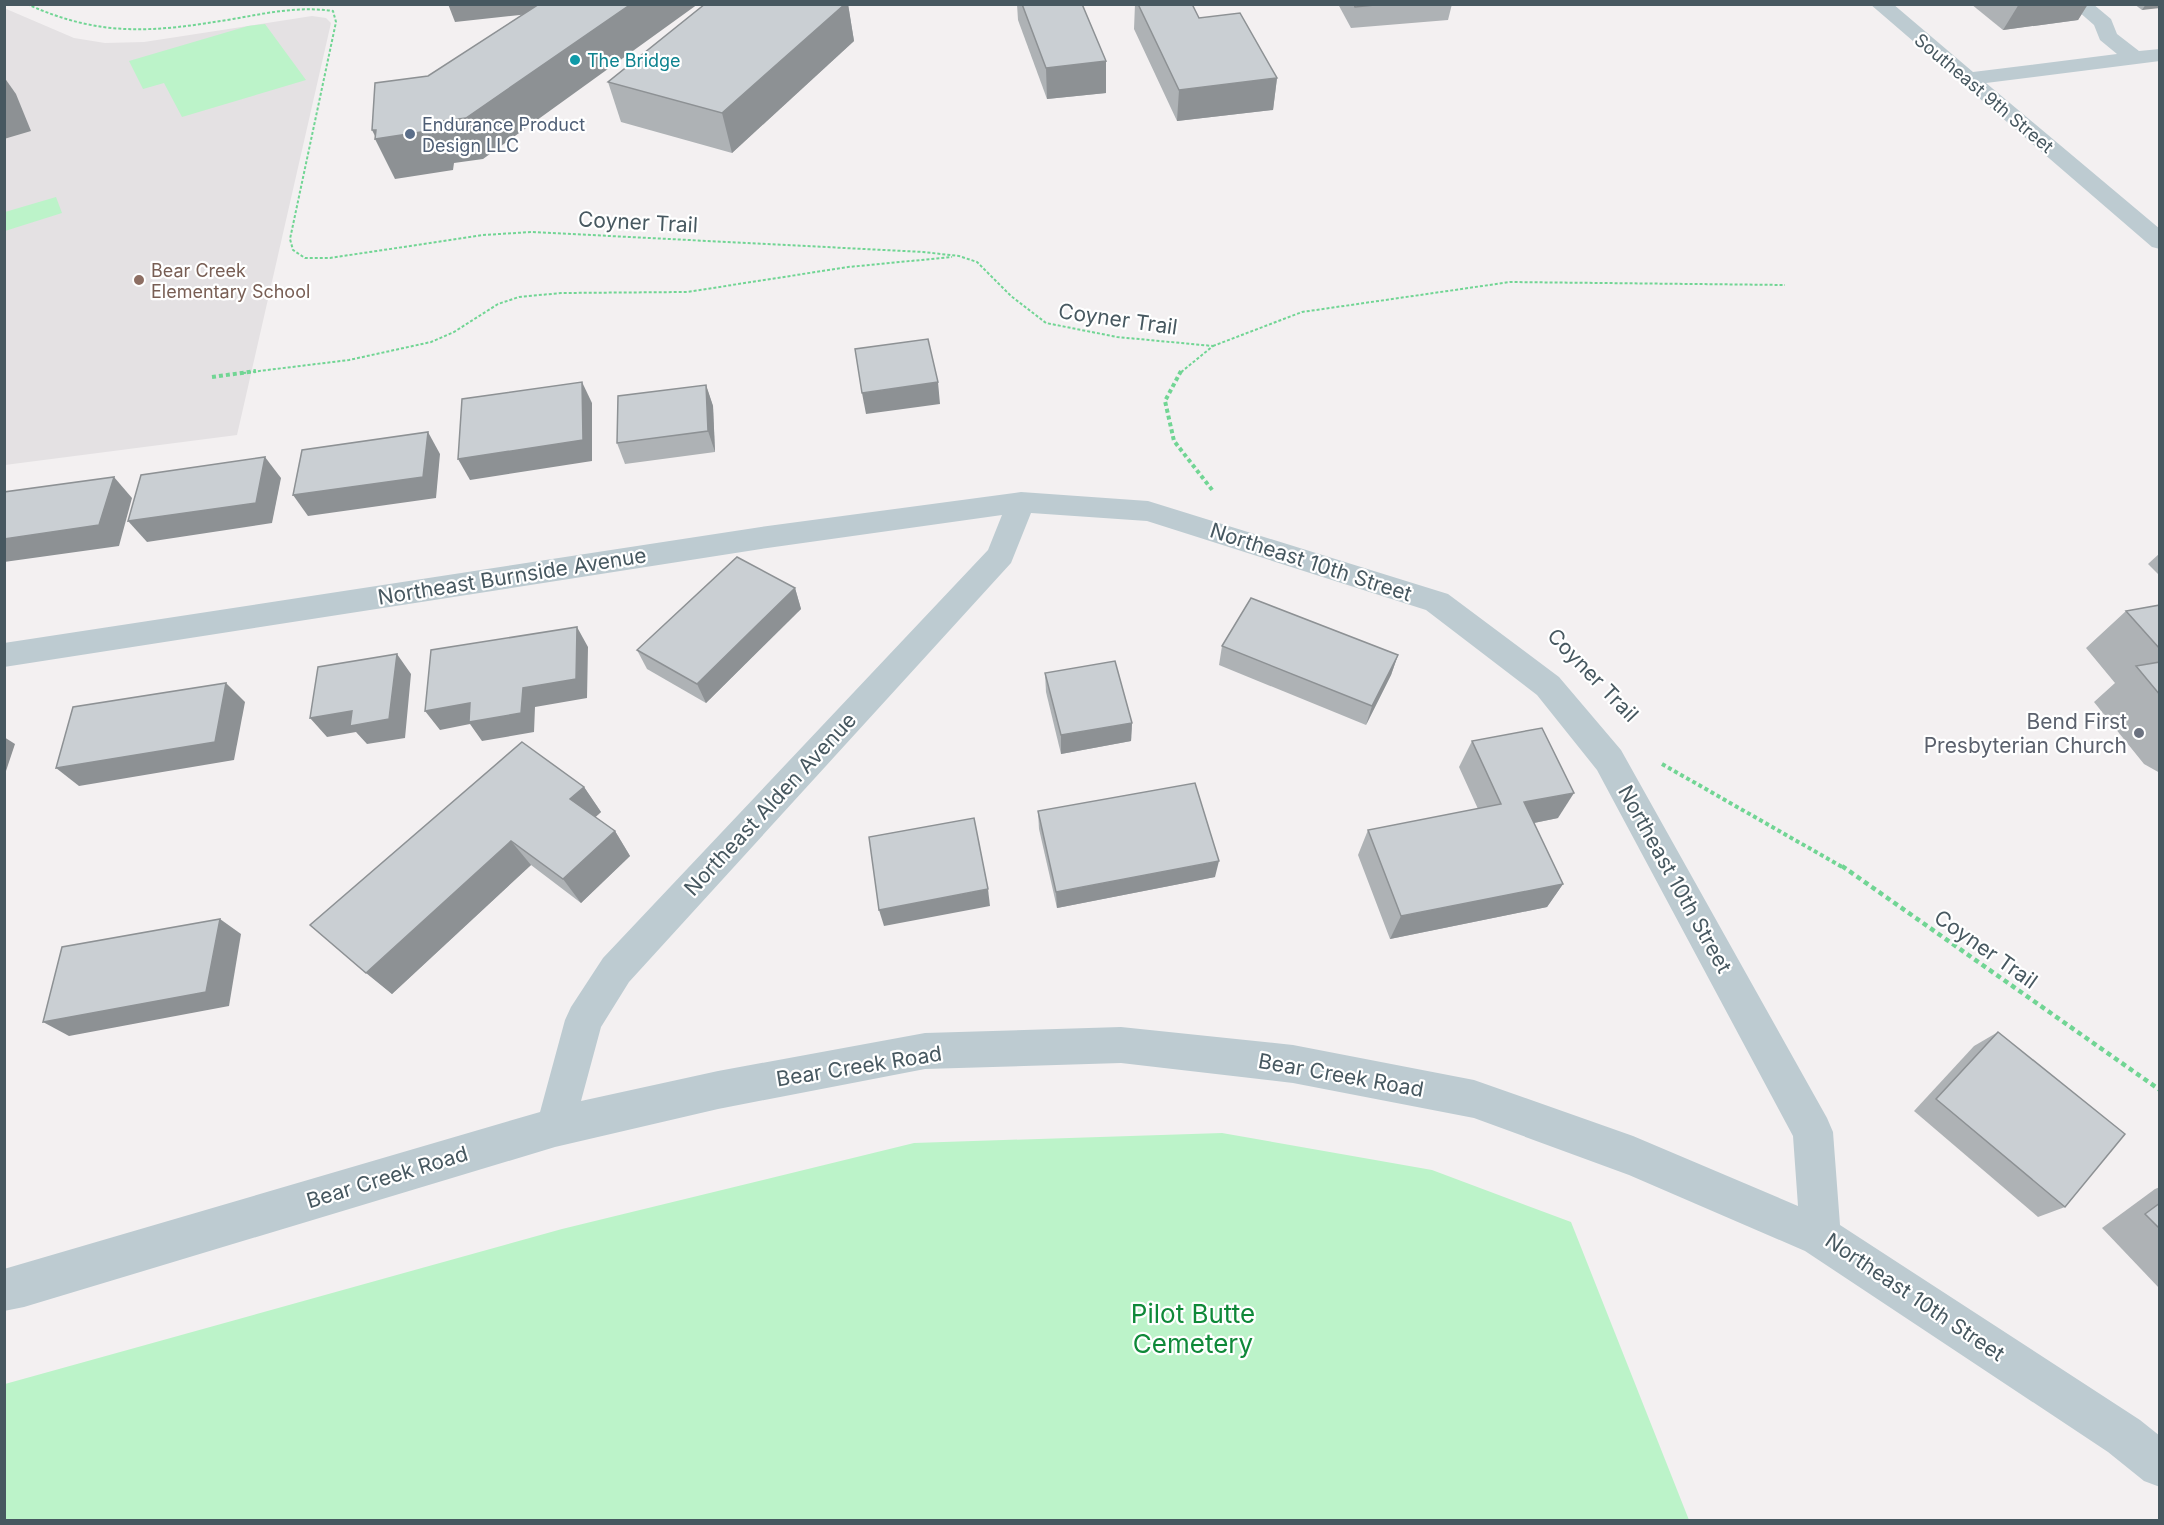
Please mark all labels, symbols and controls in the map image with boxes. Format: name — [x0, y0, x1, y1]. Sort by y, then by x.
street label: Southeast 9th Street — [1910, 29, 2058, 157]
place label: The Bridge — [587, 50, 681, 71]
marker: The Bridge — [568, 53, 582, 67]
place label: Endurance Product Design LLC — [422, 114, 585, 156]
marker: Endurance Product Design LLC — [403, 127, 417, 141]
street label: Coyner Trail — [577, 206, 699, 238]
place label: Bear Creek Elementary School — [151, 260, 310, 302]
marker: Bear Creek Elementary School — [132, 273, 146, 287]
street label: Coyner Trail — [1057, 298, 1179, 340]
street label: Northeast 10th Street — [1207, 518, 1415, 606]
street label: Northeast Burnside Avenue — [376, 542, 648, 610]
street label: Coyner Trail — [1542, 623, 1644, 727]
street label: Northeast Alden Avenue — [679, 707, 861, 901]
place label: Bend First Presbyterian Church — [1924, 709, 2127, 758]
marker: Bend First Presbyterian Church — [2132, 726, 2146, 740]
street label: Northeast 10th Street — [1613, 781, 1737, 977]
street label: Coyner Trail — [1930, 904, 2042, 994]
street label: Bear Creek Road — [774, 1041, 944, 1091]
street label: Bear Creek Road — [1256, 1048, 1426, 1102]
street label: Bear Creek Road — [303, 1141, 471, 1213]
street label: Northeast 10th Street — [1821, 1228, 2009, 1366]
park label: Pilot Butte Cemetery — [1131, 1298, 1255, 1359]

